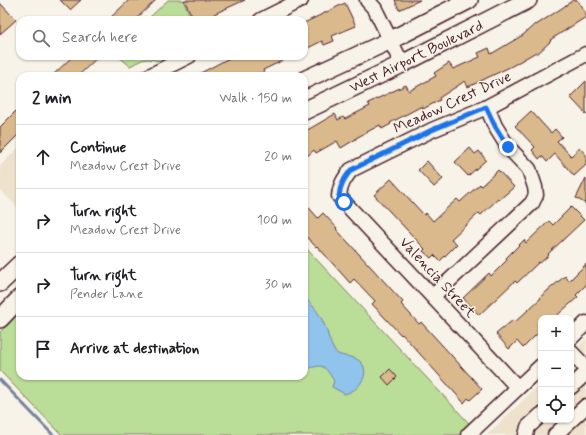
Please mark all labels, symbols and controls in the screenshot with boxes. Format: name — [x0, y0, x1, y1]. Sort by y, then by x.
search box — [16, 16, 308, 60]
street label: West Airport Boulevard — [346, 16, 487, 98]
icon: search — [30, 27, 52, 49]
text: Search here — [62, 28, 138, 48]
street label: Meadow Crest Drive — [390, 67, 515, 139]
text: 2 min — [32, 87, 72, 109]
text: Walk · 150 m — [219, 90, 292, 107]
text: Continue — [70, 138, 126, 158]
route end — [499, 138, 517, 156]
icon: ahead — [32, 146, 54, 168]
text: 20 m — [264, 148, 292, 165]
text: Meadow Crest Drive — [70, 158, 181, 175]
route start — [335, 193, 353, 211]
text: Turn right — [70, 202, 137, 222]
icon: right — [32, 210, 54, 232]
text: 100 m — [257, 212, 292, 229]
text: Meadow Crest Drive — [70, 222, 181, 239]
street label: Valencia Street — [395, 233, 480, 323]
text: Turn right — [70, 266, 137, 286]
icon: right — [32, 274, 54, 296]
text: 30 m — [265, 276, 292, 293]
text: Pender Lane — [70, 286, 143, 303]
map controls — [538, 315, 574, 423]
button: + — [538, 315, 574, 351]
icon: arrive — [32, 338, 54, 360]
text: Arrive at destination — [70, 339, 199, 359]
button: − — [538, 351, 574, 387]
button: locate — [538, 387, 574, 423]

